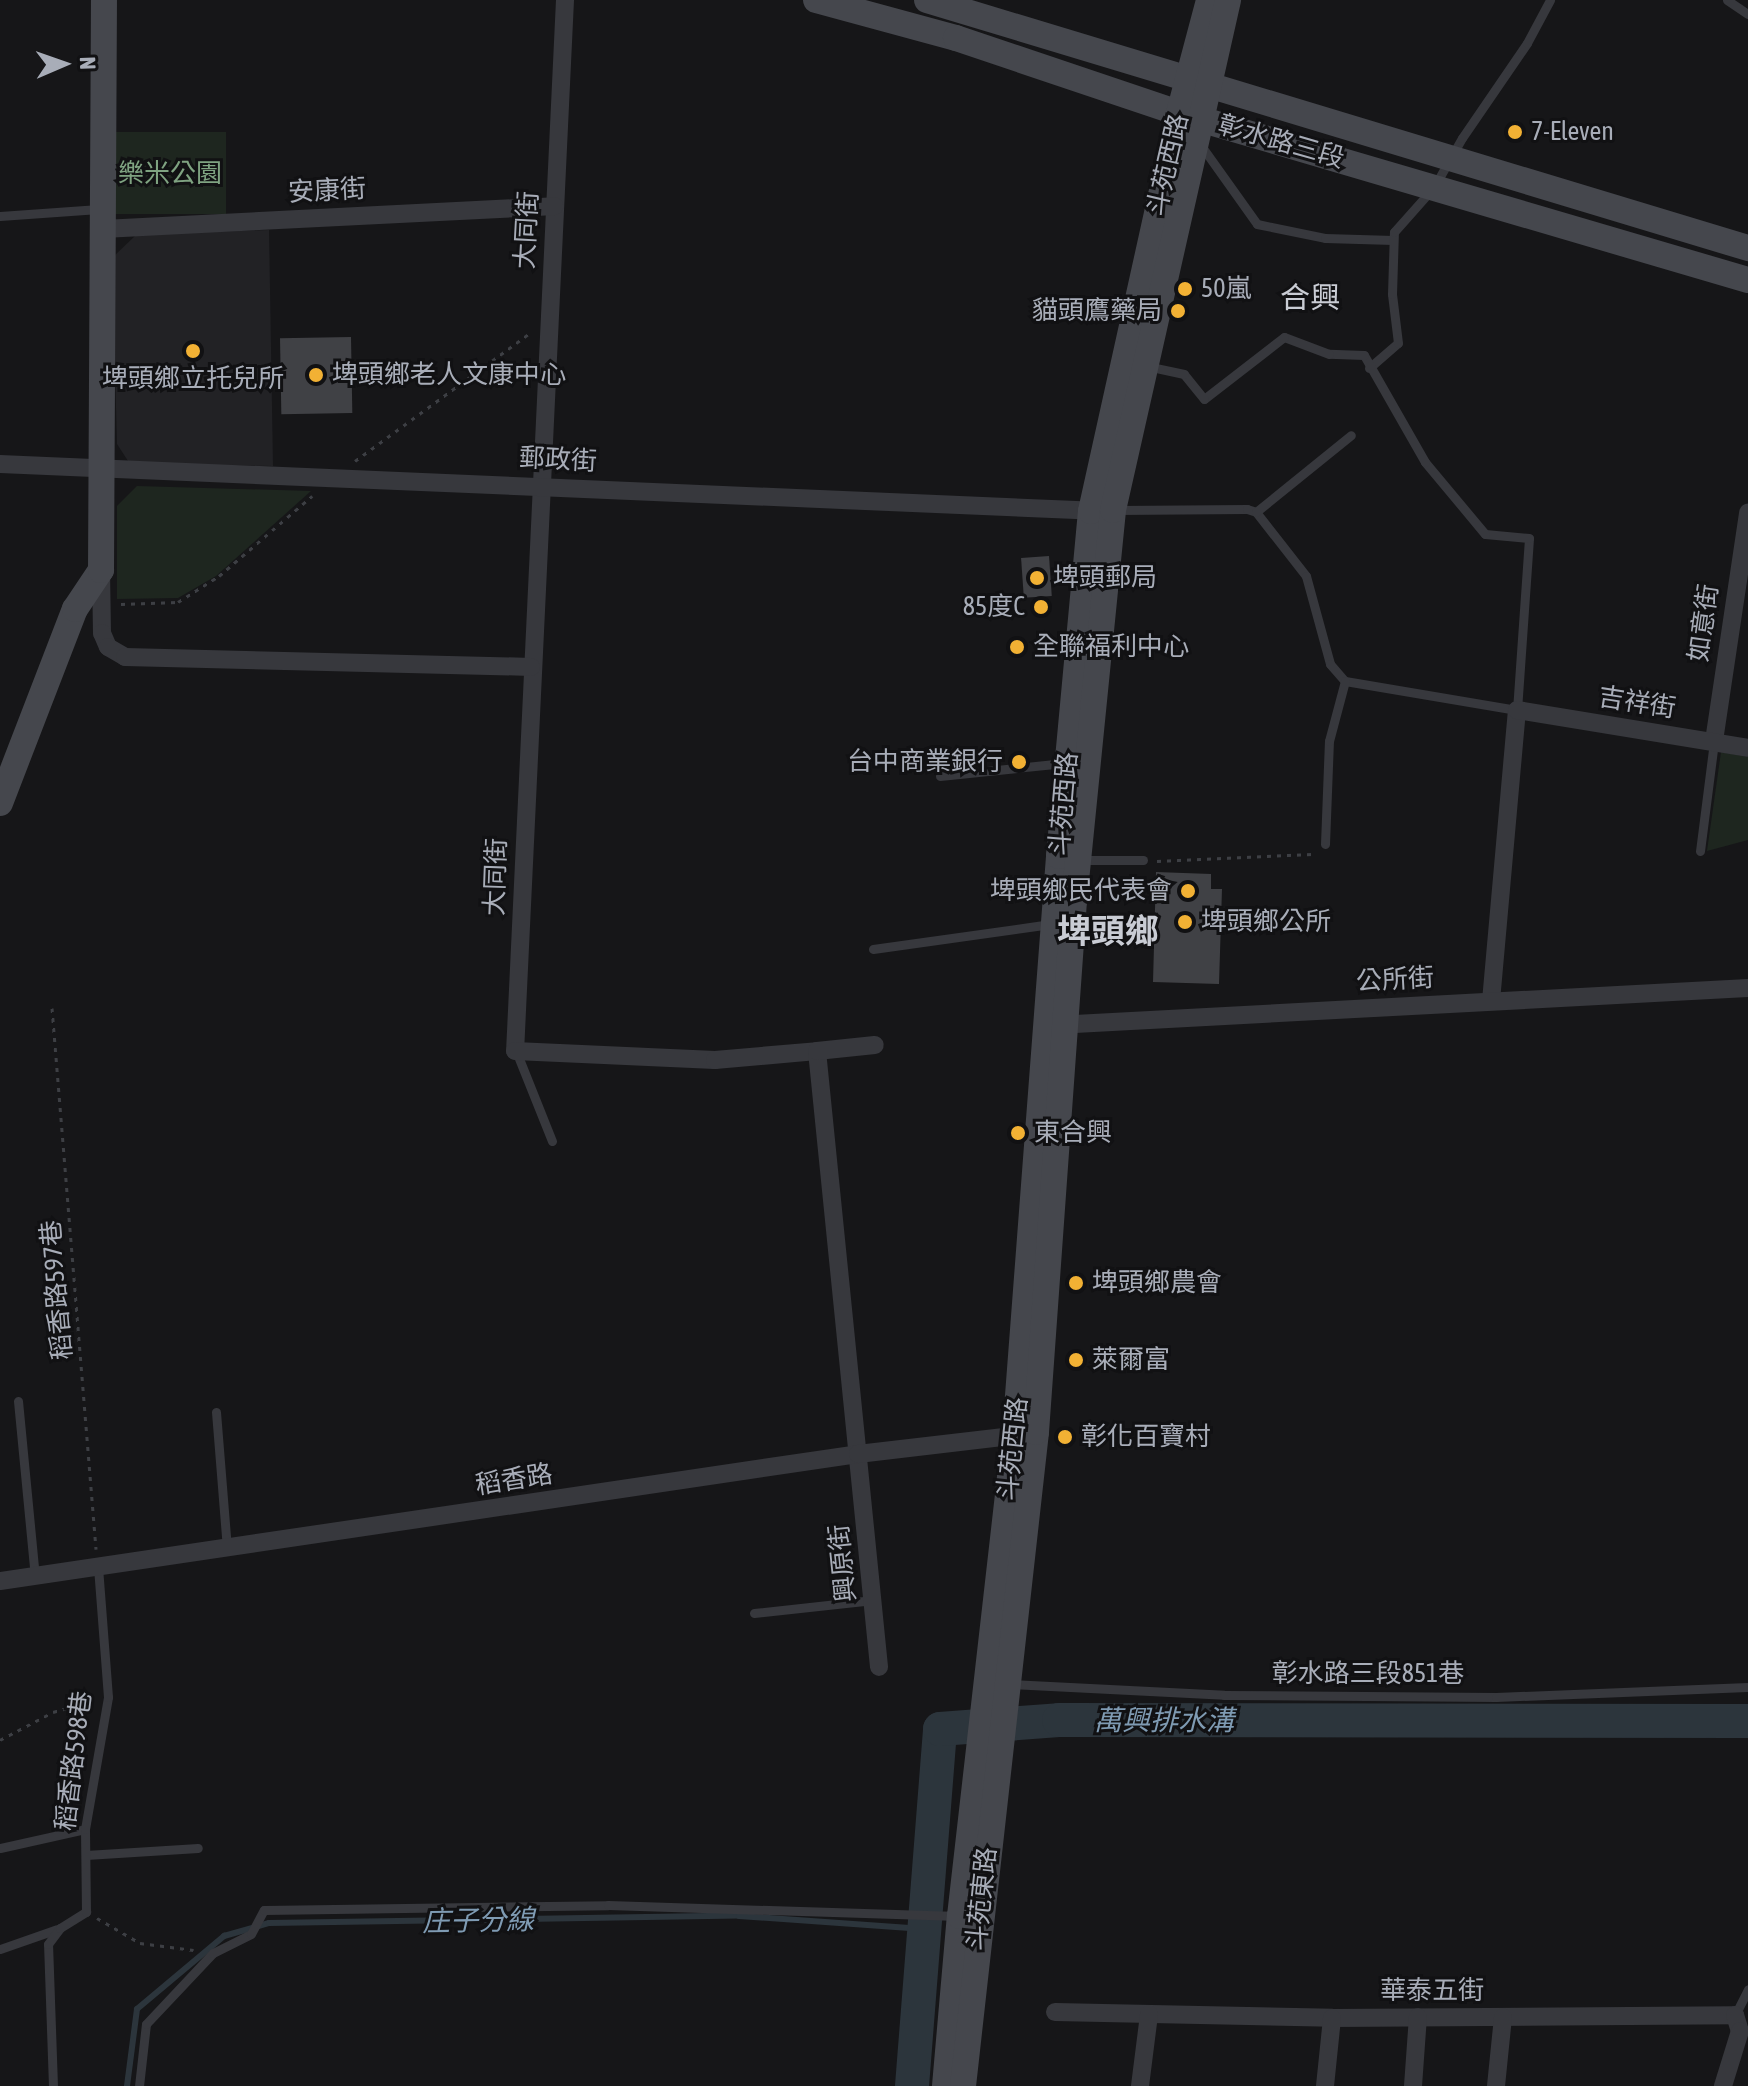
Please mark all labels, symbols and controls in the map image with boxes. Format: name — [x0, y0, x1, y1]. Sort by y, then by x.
north arrow — [24, 24, 104, 104]
text: N — [75, 56, 101, 70]
street label: 彰水路三段 — [1214, 109, 1348, 175]
street label: 斗苑西路 — [1141, 111, 1195, 219]
place label: 7-Eleven — [1531, 116, 1614, 148]
marker: 7-Eleven — [1506, 123, 1524, 141]
park label: 樂米公園 — [118, 158, 222, 190]
street label: 安康街 — [287, 173, 367, 209]
street label: 大同街 — [509, 190, 545, 270]
place label: 50嵐 — [1201, 273, 1251, 305]
district label: 合興 — [1280, 279, 1340, 315]
marker: 50嵐 — [1176, 280, 1194, 298]
place label: 貓頭鷹藥局 — [1032, 295, 1162, 327]
marker: 貓頭鷹藥局 — [1169, 302, 1187, 320]
marker: 埤頭鄉立托兒所 — [184, 342, 202, 360]
place label: 埤頭鄉老人文康中心 — [332, 359, 566, 391]
place label: 埤頭鄉立托兒所 — [102, 363, 284, 395]
marker: 埤頭鄉老人文康中心 — [307, 366, 325, 384]
street label: 郵政街 — [518, 442, 598, 478]
place label: 埤頭郵局 — [1053, 562, 1157, 594]
marker: 埤頭郵局 — [1028, 569, 1046, 587]
street label: 如意街 — [1683, 582, 1725, 664]
place label: 85度C — [963, 591, 1025, 623]
marker: 85度C — [1032, 598, 1050, 616]
place label: 全聯福利中心 — [1033, 631, 1189, 663]
marker: 全聯福利中心 — [1008, 638, 1026, 656]
street label: 吉祥街 — [1596, 681, 1678, 725]
place label: 台中商業銀行 — [847, 746, 1003, 778]
street label: 斗苑西路 — [1044, 751, 1084, 857]
marker: 台中商業銀行 — [1010, 753, 1028, 771]
street label: 大同街 — [479, 837, 513, 917]
place label: 埤頭鄉民代表會 — [990, 875, 1172, 907]
marker: 埤頭鄉民代表會 — [1179, 882, 1197, 900]
place label: 埤頭鄉公所 — [1201, 906, 1331, 938]
district label: 埤頭鄉 — [1057, 911, 1159, 951]
marker: 埤頭鄉公所 — [1176, 913, 1194, 931]
street label: 公所街 — [1355, 962, 1435, 998]
place label: 東合興 — [1034, 1117, 1112, 1149]
marker: 東合興 — [1009, 1124, 1027, 1142]
street label: 稻香路597巷 — [35, 1219, 79, 1361]
place label: 埤頭鄉農會 — [1092, 1267, 1222, 1299]
marker: 埤頭鄉農會 — [1067, 1274, 1085, 1292]
place label: 萊爾富 — [1092, 1344, 1170, 1376]
marker: 萊爾富 — [1067, 1351, 1085, 1369]
street label: 斗苑西路 — [992, 1396, 1034, 1502]
place label: 彰化百寶村 — [1081, 1421, 1211, 1453]
marker: 彰化百寶村 — [1056, 1428, 1074, 1446]
street label: 稻香路 — [473, 1458, 555, 1502]
street label: 興原街 — [823, 1523, 863, 1603]
street label: 彰水路三段851巷 — [1272, 1658, 1464, 1690]
street label: 稻香路598巷 — [50, 1689, 98, 1833]
water label: 萬興排水溝 — [1094, 1703, 1234, 1737]
street label: 斗苑東路 — [961, 1846, 1003, 1952]
water label: 庄子分線 — [422, 1902, 534, 1938]
street label: 華泰五街 — [1380, 1975, 1484, 2007]

